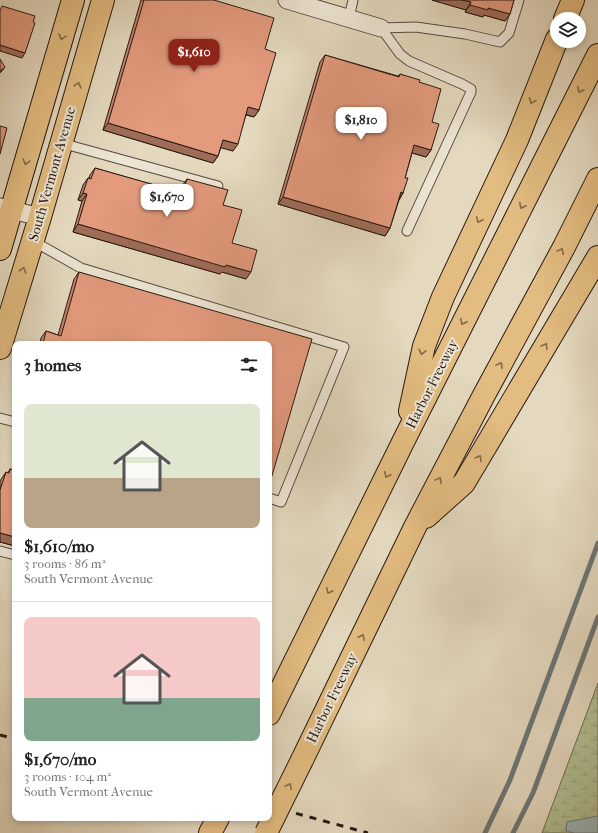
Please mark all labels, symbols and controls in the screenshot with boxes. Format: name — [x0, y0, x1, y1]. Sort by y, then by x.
map controls — [550, 12, 586, 48]
button: layers — [550, 12, 586, 48]
one-way arrow — [58, 34, 67, 41]
pin: $1,610 — [161, 39, 227, 73]
text: $1,610 — [177, 44, 211, 59]
one-way arrow — [73, 82, 82, 89]
one-way arrow — [578, 85, 585, 93]
one-way arrow — [529, 98, 537, 105]
street label: South Vermont Avenue — [25, 105, 79, 243]
pin: $1,810 — [328, 107, 394, 141]
text: $1,810 — [345, 112, 377, 127]
one-way arrow — [22, 159, 31, 166]
pin: $1,670 — [134, 184, 200, 218]
text: $1,670 — [150, 189, 184, 204]
one-way arrow — [519, 201, 527, 209]
one-way arrow — [476, 215, 484, 223]
one-way arrow — [557, 248, 564, 255]
one-way arrow — [19, 267, 27, 274]
one-way arrow — [461, 317, 468, 325]
street label: Harbor Freeway — [402, 336, 462, 431]
one-way arrow — [540, 343, 547, 350]
one-way arrow — [419, 349, 427, 355]
icon: filters — [238, 354, 260, 376]
text: 3 homes — [24, 355, 81, 375]
one-way arrow — [495, 362, 503, 369]
icon: home — [106, 430, 178, 502]
one-way arrow — [474, 455, 481, 462]
one-way arrow — [384, 470, 392, 478]
one-way arrow — [435, 477, 442, 484]
text: $1,610/mo — [24, 536, 94, 556]
text: 3 rooms · 86 m² — [24, 556, 105, 571]
text: South Vermont Avenue — [24, 571, 153, 586]
one-way arrow — [326, 587, 334, 595]
one-way arrow — [357, 633, 365, 641]
icon: home — [106, 643, 178, 715]
street label: Harbor Freeway — [303, 650, 361, 746]
text: $1,670/mo — [24, 749, 96, 769]
text: 3 rooms · 104 m² — [24, 769, 111, 784]
one-way arrow — [284, 782, 292, 790]
text: South Vermont Avenue — [24, 784, 153, 799]

